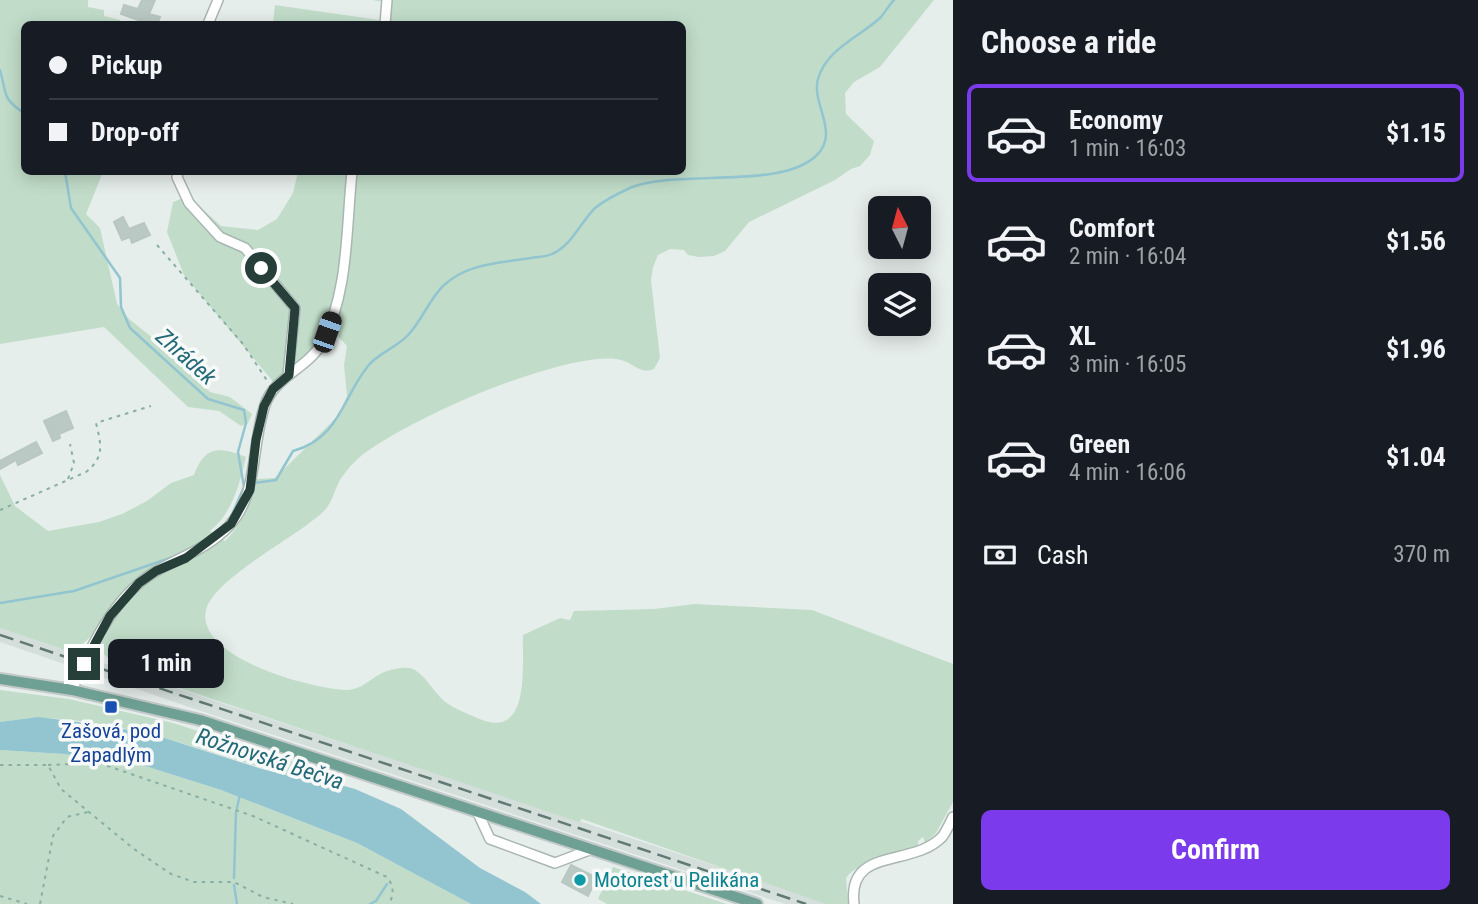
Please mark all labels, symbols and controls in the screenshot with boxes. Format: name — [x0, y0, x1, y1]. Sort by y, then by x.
text: Choose a ride — [981, 23, 1156, 61]
text: Pickup — [91, 50, 162, 80]
icon: car — [985, 102, 1048, 165]
text: Economy — [1069, 105, 1163, 135]
text: Drop-off — [91, 117, 179, 147]
text: $1.15 — [1386, 118, 1446, 148]
text: 1 min · 16:03 — [1069, 135, 1186, 162]
north arrow — [868, 196, 931, 259]
map controls — [868, 196, 931, 336]
icon: car — [985, 210, 1048, 273]
text: Comfort — [1069, 213, 1155, 243]
text: $1.56 — [1386, 226, 1446, 256]
text: 2 min · 16:04 — [1069, 243, 1186, 270]
route start — [245, 252, 277, 284]
button: layers — [868, 273, 931, 336]
car — [311, 309, 344, 355]
icon: car — [985, 318, 1048, 381]
text: XL — [1069, 321, 1096, 351]
water label: Zhrádek — [150, 323, 222, 391]
text: $1.96 — [1386, 334, 1446, 364]
text: 3 min · 16:05 — [1069, 351, 1186, 378]
icon: car — [985, 426, 1048, 489]
text: Green — [1069, 429, 1130, 459]
text: $1.04 — [1386, 442, 1446, 472]
text: 4 min · 16:06 — [1069, 459, 1186, 486]
icon: cash — [981, 536, 1019, 574]
text: Cash — [1037, 540, 1089, 570]
text: 370 m — [1393, 541, 1450, 568]
callout: 1 min — [108, 640, 224, 688]
route end — [68, 648, 100, 680]
text: 1 min — [140, 650, 192, 677]
marker: Zašová, pod Zapadlým — [103, 699, 119, 715]
place label: Zašová, pod Zapadlým — [61, 719, 161, 767]
water label: Rožnovská Bečva — [193, 722, 347, 796]
button: Confirm — [981, 810, 1450, 890]
place label: Motorest u Pelikána — [594, 868, 759, 892]
marker: Motorest u Pelikána — [572, 872, 588, 888]

